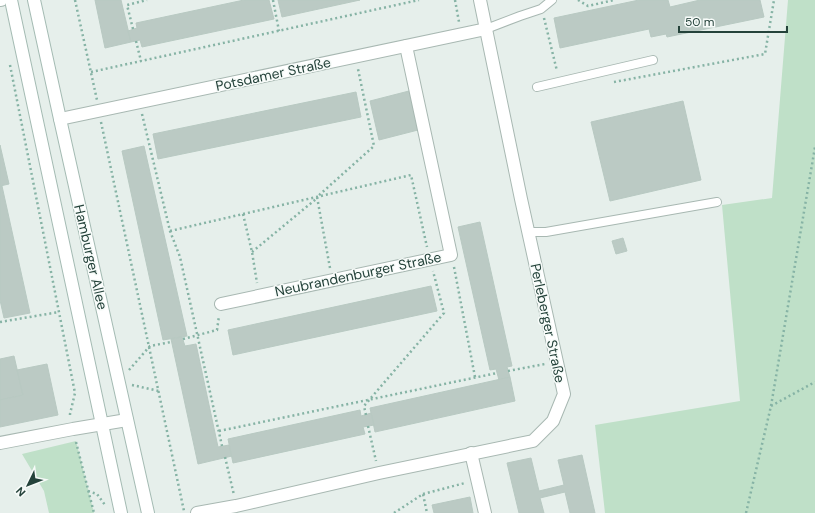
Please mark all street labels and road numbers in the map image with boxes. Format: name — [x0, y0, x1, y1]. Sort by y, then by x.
street label: Potsdamer Straße — [214, 53, 332, 95]
street label: Hamburger Allee — [70, 203, 112, 311]
street label: Neubrandenburger Straße — [273, 248, 443, 300]
street label: Perleberger Straße — [527, 262, 569, 384]

